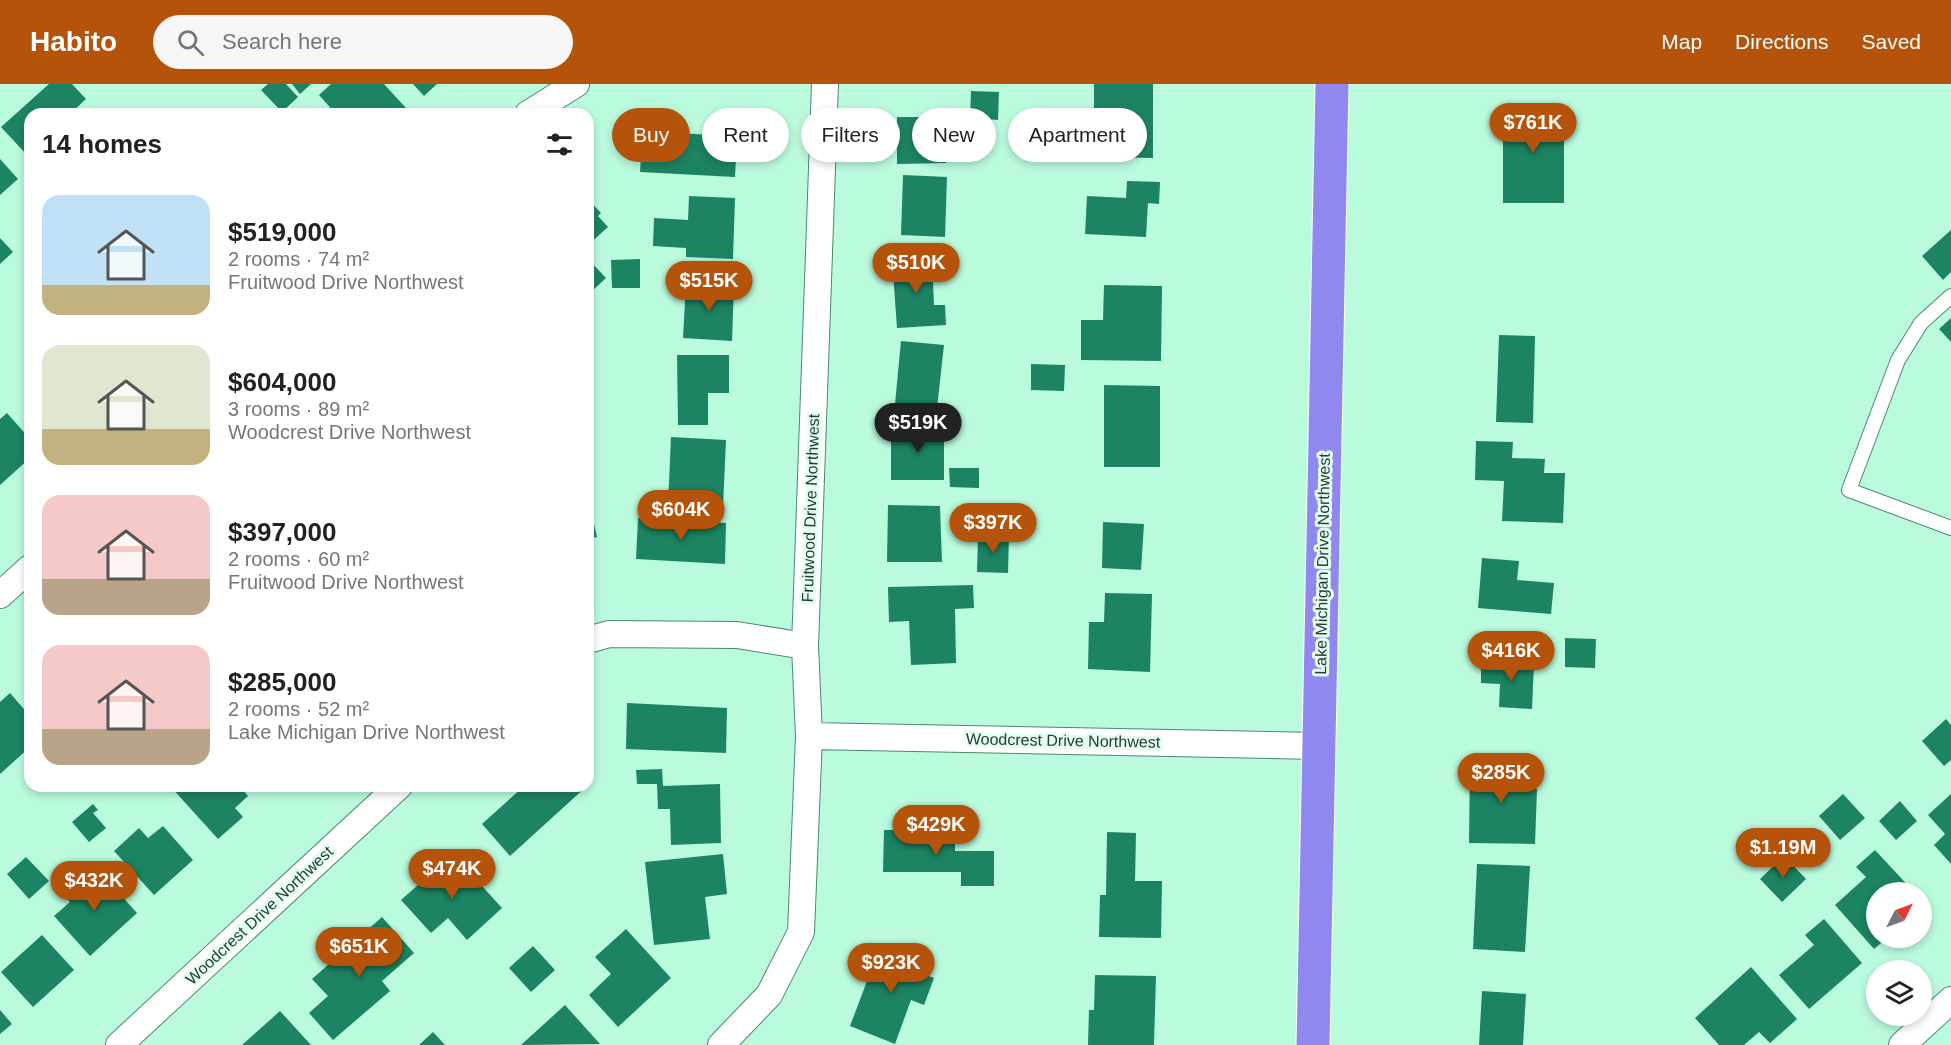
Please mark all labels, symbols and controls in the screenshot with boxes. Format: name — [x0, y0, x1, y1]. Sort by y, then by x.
search box — [153, 15, 573, 69]
text: Habito — [30, 26, 117, 57]
icon: search — [174, 26, 207, 59]
text: Search here — [222, 29, 342, 54]
text: Map — [1661, 30, 1702, 53]
text: Directions — [1735, 30, 1828, 53]
text: Saved — [1861, 30, 1921, 53]
pin: $761K — [1491, 103, 1575, 154]
chip: Buy — [612, 108, 690, 162]
chip: Rent — [702, 108, 789, 162]
chip: Filters — [801, 108, 900, 162]
chip: New — [912, 108, 996, 162]
chip: Apartment — [1008, 108, 1147, 162]
text: $761K — [1504, 111, 1562, 133]
icon: filters — [543, 128, 576, 161]
text: 14 homes — [42, 129, 162, 159]
text: $519,000 — [228, 217, 336, 247]
icon: home — [90, 219, 162, 291]
pin: $510K — [874, 243, 958, 294]
text: 2 rooms · 74 m² — [228, 248, 369, 270]
text: $510K — [887, 251, 945, 273]
pin: $515K — [667, 261, 751, 312]
text: $515K — [680, 269, 738, 291]
text: Fruitwood Drive Northwest — [228, 271, 464, 293]
text: $604,000 — [228, 367, 336, 397]
icon: home — [90, 369, 162, 441]
text: 3 rooms · 89 m² — [228, 398, 369, 420]
pin: $519K — [876, 403, 960, 454]
text: $519K — [889, 411, 947, 433]
street label: Fruitwood Drive Northwest — [799, 413, 822, 603]
text: Woodcrest Drive Northwest — [228, 421, 471, 443]
street label: Lake Michigan Drive Northwest — [1312, 453, 1333, 675]
pin: $604K — [639, 490, 723, 541]
text: $604K — [652, 498, 710, 520]
pin: $397K — [951, 503, 1035, 554]
text: $397K — [964, 511, 1022, 533]
text: $397,000 — [228, 517, 336, 547]
icon: home — [90, 519, 162, 591]
text: 2 rooms · 60 m² — [228, 548, 369, 570]
text: Fruitwood Drive Northwest — [228, 571, 464, 593]
pin: $416K — [1469, 631, 1553, 682]
text: $416K — [1482, 639, 1540, 661]
text: $285,000 — [228, 667, 336, 697]
icon: home — [90, 669, 162, 741]
text: 2 rooms · 52 m² — [228, 698, 369, 720]
text: Lake Michigan Drive Northwest — [228, 721, 505, 743]
street label: Woodcrest Drive Northwest — [966, 730, 1161, 751]
pin: $285K — [1459, 753, 1543, 804]
text: $285K — [1472, 761, 1530, 783]
pin: $429K — [894, 805, 978, 856]
text: $429K — [907, 813, 965, 835]
pin: $1.19M — [1734, 828, 1832, 879]
text: $1.19M — [1750, 836, 1816, 858]
street label: Woodcrest Drive Northwest — [182, 842, 337, 988]
pin: $474K — [410, 849, 494, 900]
text: $474K — [423, 857, 481, 879]
pin: $432K — [52, 861, 136, 912]
text: $432K — [65, 869, 123, 891]
north arrow — [1866, 882, 1932, 948]
map controls — [1866, 882, 1932, 1026]
pin: $651K — [317, 927, 401, 978]
text: $651K — [330, 935, 388, 957]
pin: $923K — [849, 943, 933, 994]
text: $923K — [862, 951, 920, 973]
button: layers — [1866, 960, 1932, 1026]

